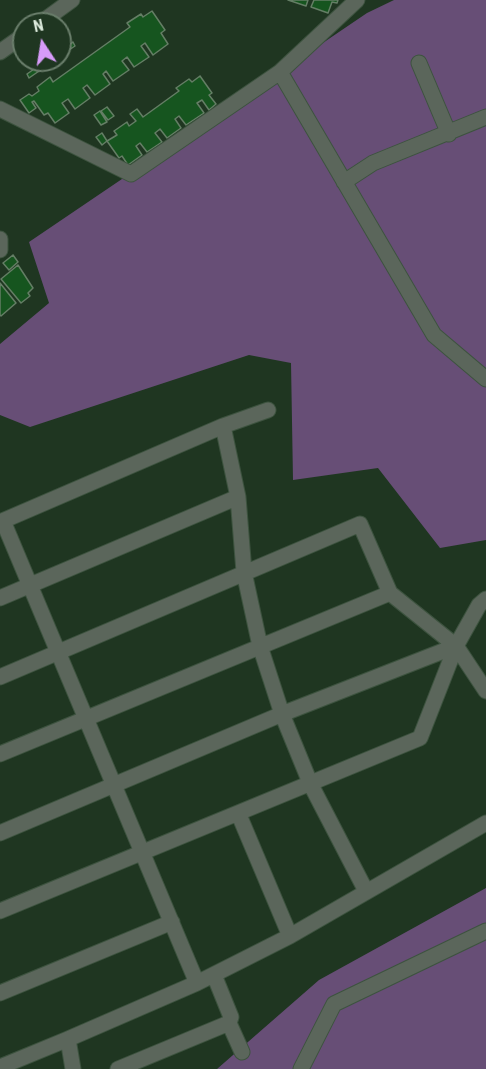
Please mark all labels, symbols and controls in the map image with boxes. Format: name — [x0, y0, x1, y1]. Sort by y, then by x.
north arrow — [12, 12, 72, 72]
text: N — [32, 16, 45, 36]

